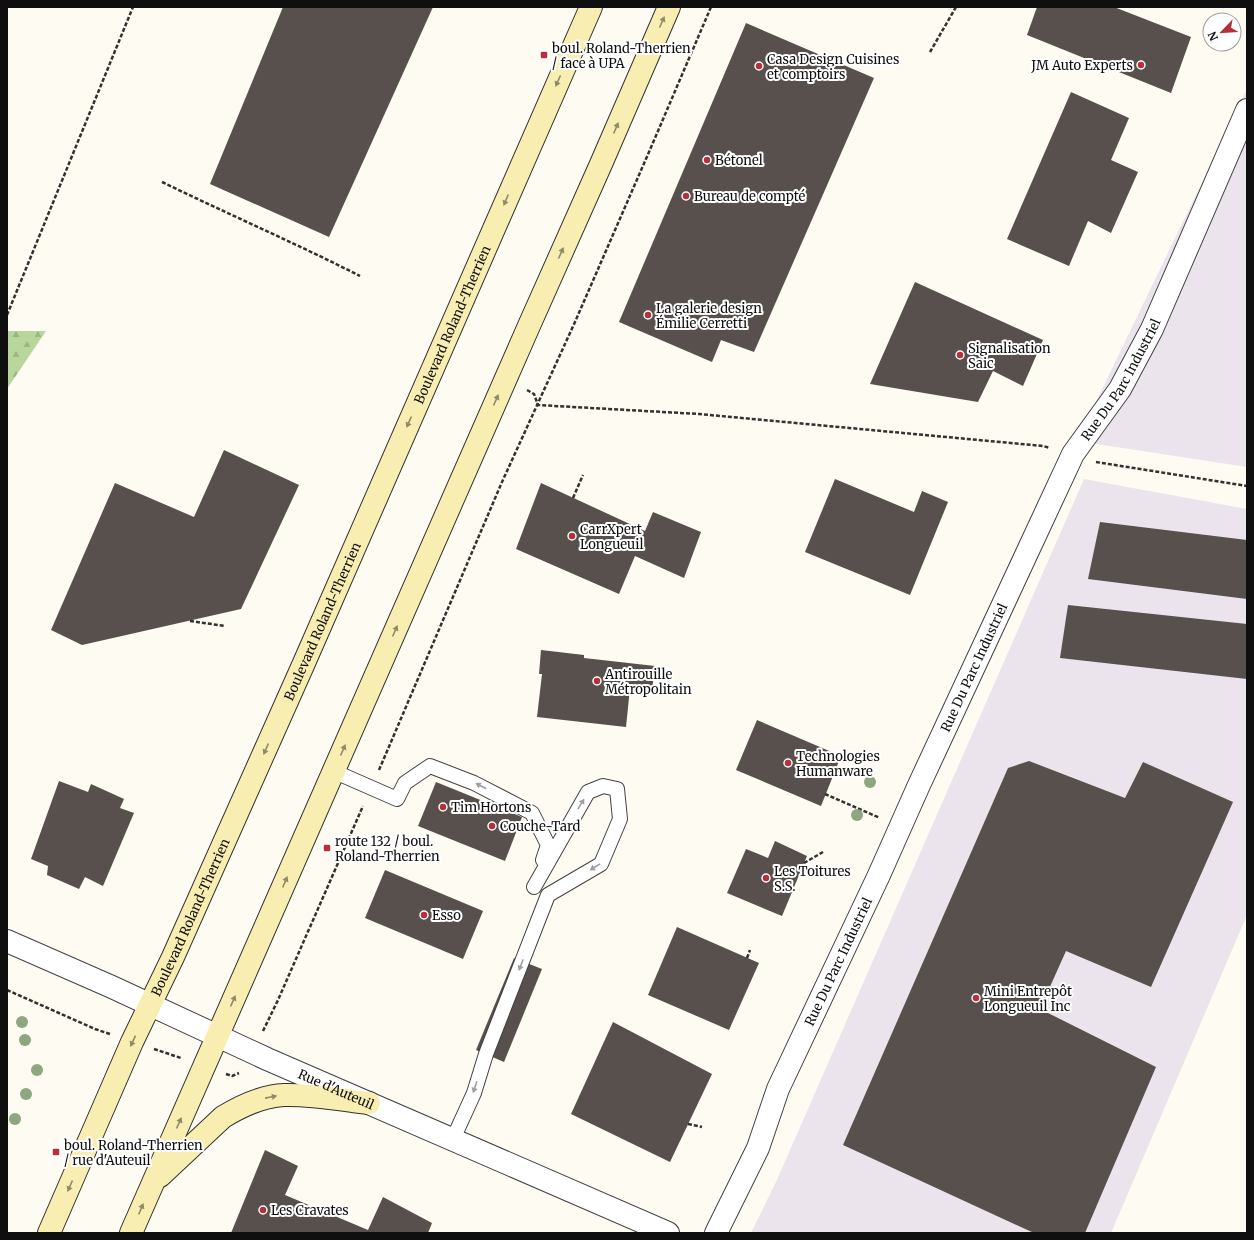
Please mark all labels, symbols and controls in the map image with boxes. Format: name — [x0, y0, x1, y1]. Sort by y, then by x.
north arrow — [1202, 12, 1242, 52]
one-way arrow — [659, 17, 665, 28]
text: N — [1205, 29, 1221, 43]
place label: boul. Roland-Therrien / face à UPA — [551, 40, 691, 72]
marker: boul. Roland-Therrien / face à UPA — [539, 50, 549, 60]
place label: Casa Design Cuisines et comptoirs — [767, 51, 899, 83]
place label: JM Auto Experts — [1030, 57, 1133, 74]
marker: JM Auto Experts — [1136, 60, 1146, 70]
marker: Casa Design Cuisines et comptoirs — [754, 61, 764, 71]
one-way arrow — [555, 75, 561, 87]
one-way arrow — [613, 123, 619, 134]
place label: Bétonel — [715, 152, 763, 169]
marker: Bétonel — [702, 155, 712, 165]
place label: Bureau de compté — [694, 188, 806, 205]
marker: Bureau de compté — [681, 191, 691, 201]
one-way arrow — [503, 195, 509, 206]
street label: Boulevard Roland-Therrien — [410, 242, 494, 406]
one-way arrow — [558, 247, 564, 259]
place label: La galerie design Émilie Cerretti — [656, 300, 762, 332]
marker: La galerie design Émilie Cerretti — [643, 310, 653, 320]
street label: Rue Du Parc Industriel — [1077, 316, 1164, 444]
place label: Signalisation Saic — [968, 340, 1051, 372]
marker: Signalisation Saic — [955, 350, 965, 360]
one-way arrow — [493, 395, 499, 406]
one-way arrow — [406, 416, 412, 427]
place label: CarrXpert Longueuil — [580, 521, 643, 553]
marker: CarrXpert Longueuil — [567, 531, 577, 541]
street label: Boulevard Roland-Therrien — [280, 539, 364, 703]
street label: Rue Du Parc Industriel — [936, 600, 1011, 734]
one-way arrow — [392, 625, 398, 636]
place label: Antirouille Métropolitain — [604, 666, 692, 698]
marker: Antirouille Métropolitain — [592, 676, 602, 686]
one-way arrow — [263, 743, 269, 755]
one-way arrow — [340, 744, 346, 755]
place label: Technologies Humanware — [796, 748, 880, 780]
marker: Technologies Humanware — [783, 758, 793, 768]
one-way arrow — [476, 783, 487, 790]
place label: Tim Hortons — [451, 799, 531, 816]
one-way arrow — [577, 799, 585, 809]
marker: Tim Hortons — [438, 802, 448, 812]
place label: Couche-Tard — [500, 818, 580, 835]
marker: Couche-Tard — [487, 821, 497, 831]
place label: route 132 / boul. Roland-Therrien — [335, 833, 440, 865]
street label: Boulevard Roland-Therrien — [147, 835, 233, 999]
marker: route 132 / boul. Roland-Therrien — [322, 843, 332, 853]
place label: Les Toitures S.S. — [774, 863, 851, 895]
one-way arrow — [589, 864, 601, 871]
marker: Les Toitures S.S. — [761, 873, 771, 883]
one-way arrow — [283, 875, 289, 887]
street label: Rue Du Parc Industriel — [801, 895, 876, 1029]
place label: Esso — [432, 907, 461, 924]
marker: Esso — [419, 910, 429, 920]
one-way arrow — [517, 960, 523, 972]
place label: Mini Entrepôt Longueuil Inc — [984, 983, 1072, 1015]
marker: Mini Entrepôt Longueuil Inc — [971, 993, 981, 1003]
one-way arrow — [230, 995, 236, 1006]
one-way arrow — [129, 1035, 135, 1047]
street label: Rue d'Auteuil — [296, 1065, 377, 1113]
one-way arrow — [472, 1081, 478, 1093]
one-way arrow — [265, 1094, 277, 1100]
one-way arrow — [176, 1117, 182, 1128]
place label: boul. Roland-Therrien / rue d'Auteuil — [63, 1137, 203, 1169]
marker: boul. Roland-Therrien / rue d'Auteuil — [51, 1147, 61, 1157]
one-way arrow — [66, 1180, 72, 1192]
one-way arrow — [139, 1202, 145, 1214]
place label: Les Cravates — [271, 1202, 349, 1219]
marker: Les Cravates — [258, 1205, 268, 1215]

